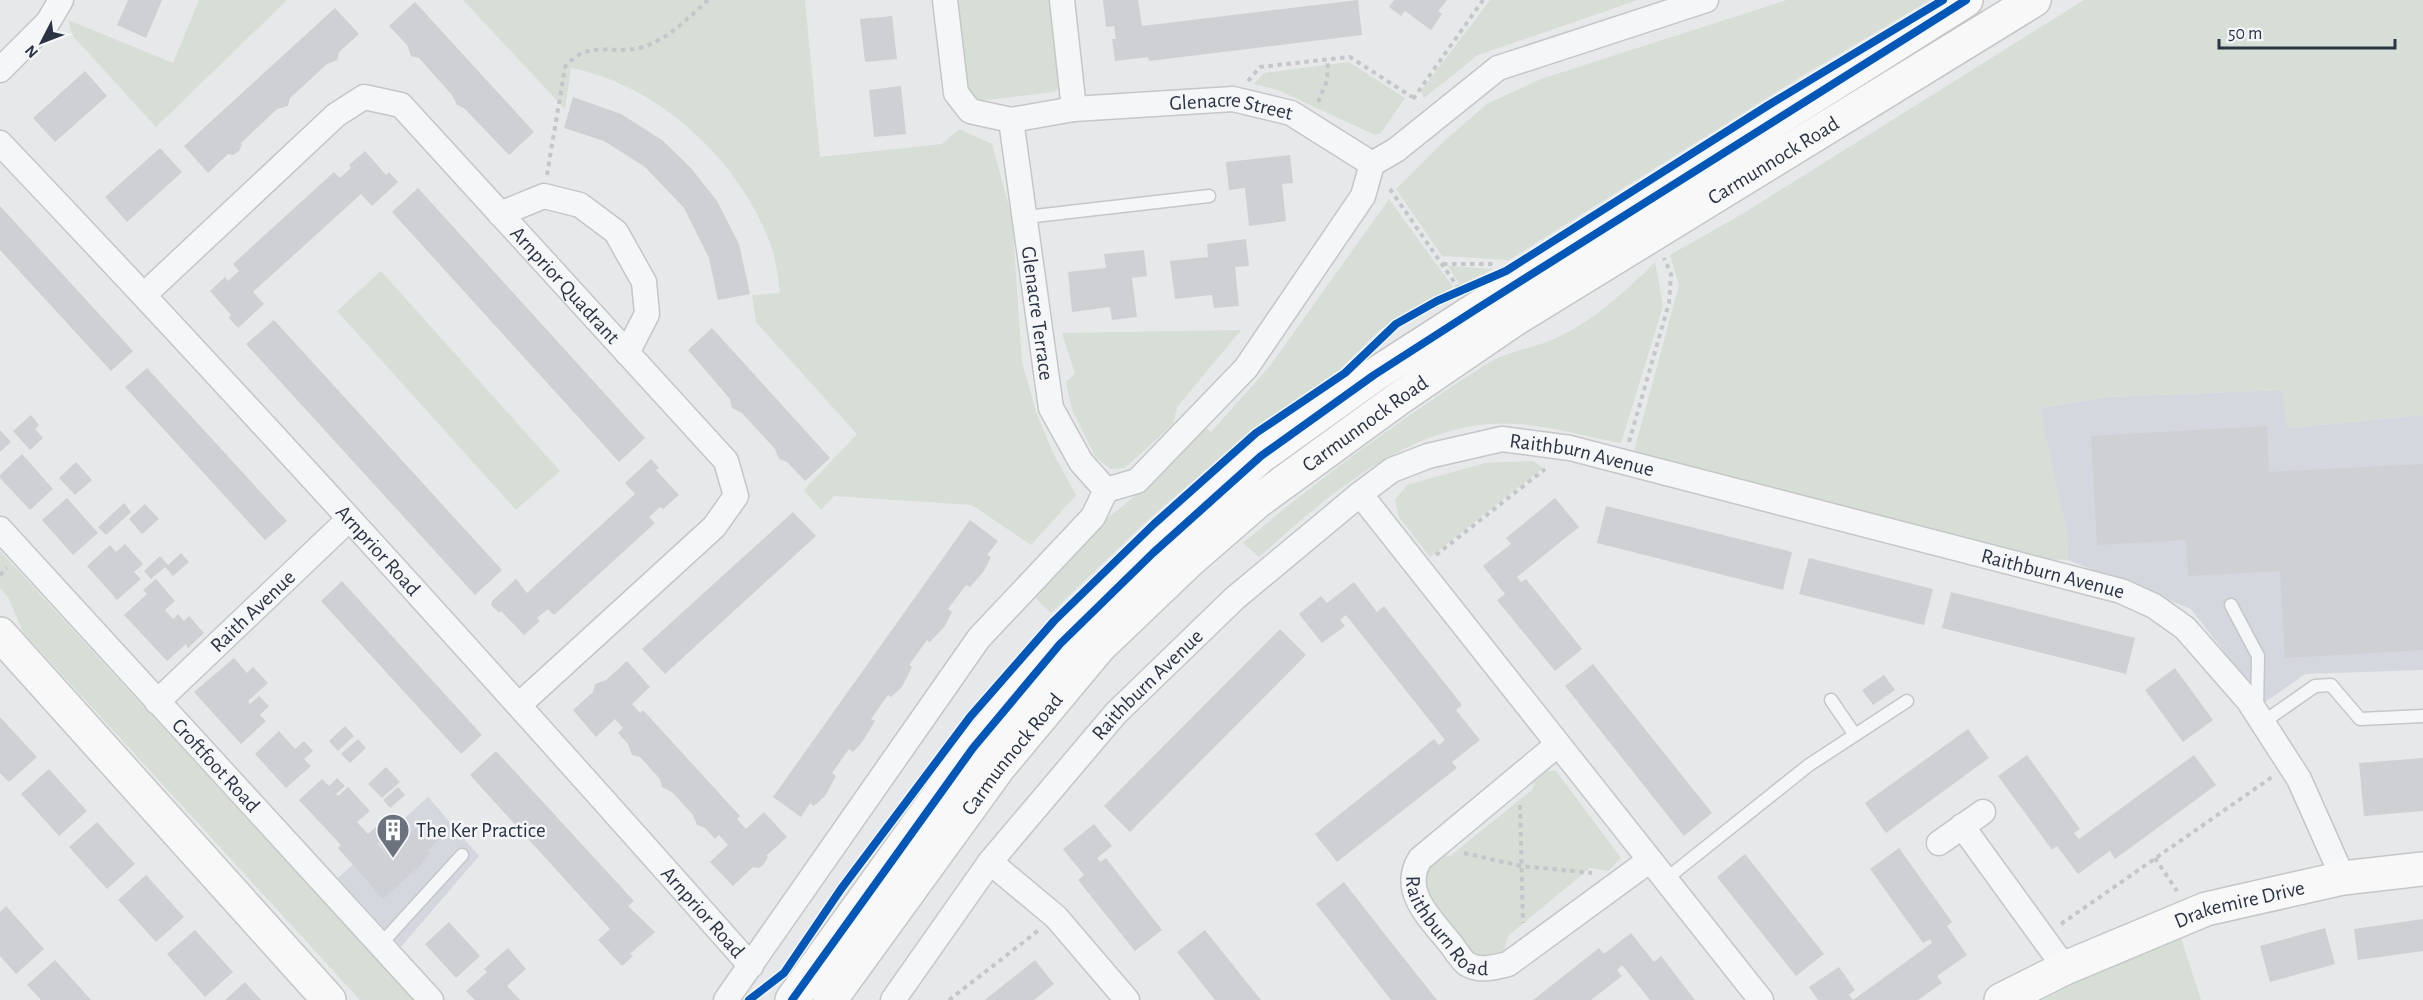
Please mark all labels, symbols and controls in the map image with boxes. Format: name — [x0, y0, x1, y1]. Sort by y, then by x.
north arrow — [12, 12, 72, 72]
scale bar — [2219, 12, 2394, 50]
text: 50 m — [2228, 25, 2262, 43]
text: N — [22, 42, 41, 61]
street label: Glenacre Street — [1169, 88, 1295, 124]
street label: Carmunnock Road — [1704, 112, 1842, 208]
street label: Arnprior Quadrant — [507, 222, 624, 348]
street label: Glenacre Terrace — [1018, 245, 1058, 381]
street label: Carmunnock Road — [1298, 371, 1432, 476]
street label: Raithburn Avenue — [1508, 430, 1656, 480]
street label: Arnprior Road — [332, 501, 425, 600]
street label: Raithburn Avenue — [1979, 545, 2127, 602]
street label: Raith Avenue — [206, 566, 299, 656]
street label: Raithburn Avenue — [1088, 625, 1207, 744]
street label: Carmunnock Road — [957, 689, 1067, 819]
street label: Croftfoot Road — [168, 714, 264, 816]
building icon: The Ker Practice — [375, 812, 411, 859]
place label: The Ker Practice — [416, 820, 546, 841]
street label: Arnprior Road — [657, 862, 749, 962]
street label: Raithburn Road — [1403, 875, 1488, 979]
street label: Drakemire Drive — [2171, 877, 2307, 932]

